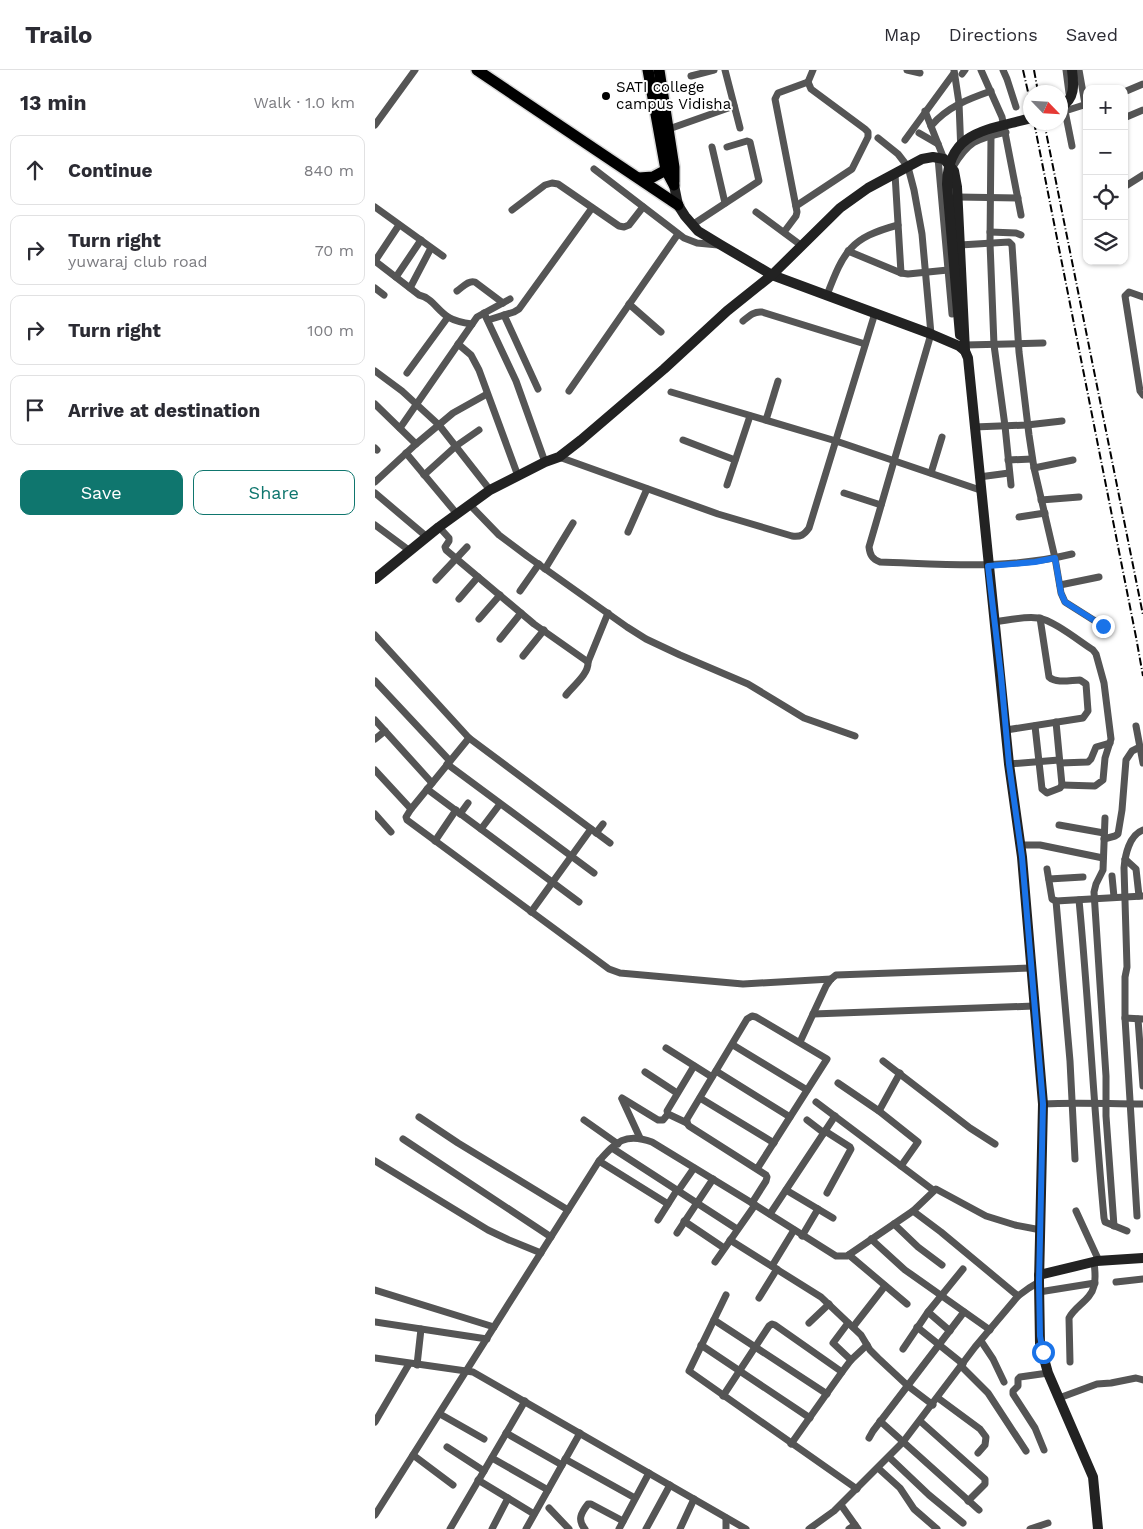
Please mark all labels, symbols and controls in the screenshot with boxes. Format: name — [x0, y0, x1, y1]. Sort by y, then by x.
text: Trailo — [25, 21, 92, 49]
text: Map — [884, 24, 921, 45]
text: Directions — [949, 24, 1038, 45]
text: Saved — [1066, 24, 1118, 45]
place label: SATI college campus Vidisha — [616, 78, 732, 113]
north arrow — [1023, 85, 1068, 130]
map controls — [1083, 85, 1128, 265]
button: + — [1083, 85, 1128, 130]
text: 13 min — [20, 90, 86, 115]
marker: SATI college campus Vidisha — [600, 90, 612, 102]
text: Walk · 1.0 km — [254, 93, 355, 112]
button: − — [1083, 130, 1128, 175]
icon: ahead — [21, 156, 49, 184]
text: Continue — [68, 159, 152, 182]
text: 840 m — [304, 161, 354, 180]
button: locate — [1083, 175, 1128, 220]
button: layers — [1083, 220, 1128, 265]
text: Turn right — [68, 229, 161, 252]
icon: right — [21, 236, 49, 264]
text: 70 m — [315, 241, 354, 260]
text: yuwaraj club road — [68, 252, 208, 271]
icon: right — [21, 316, 49, 344]
text: Turn right — [68, 319, 161, 342]
text: 100 m — [307, 321, 354, 340]
icon: arrive — [21, 396, 49, 424]
text: Arrive at destination — [68, 399, 260, 422]
button: Save — [20, 470, 183, 515]
button: Share — [193, 470, 355, 515]
route end — [1092, 615, 1115, 638]
route start — [1032, 1341, 1055, 1364]

